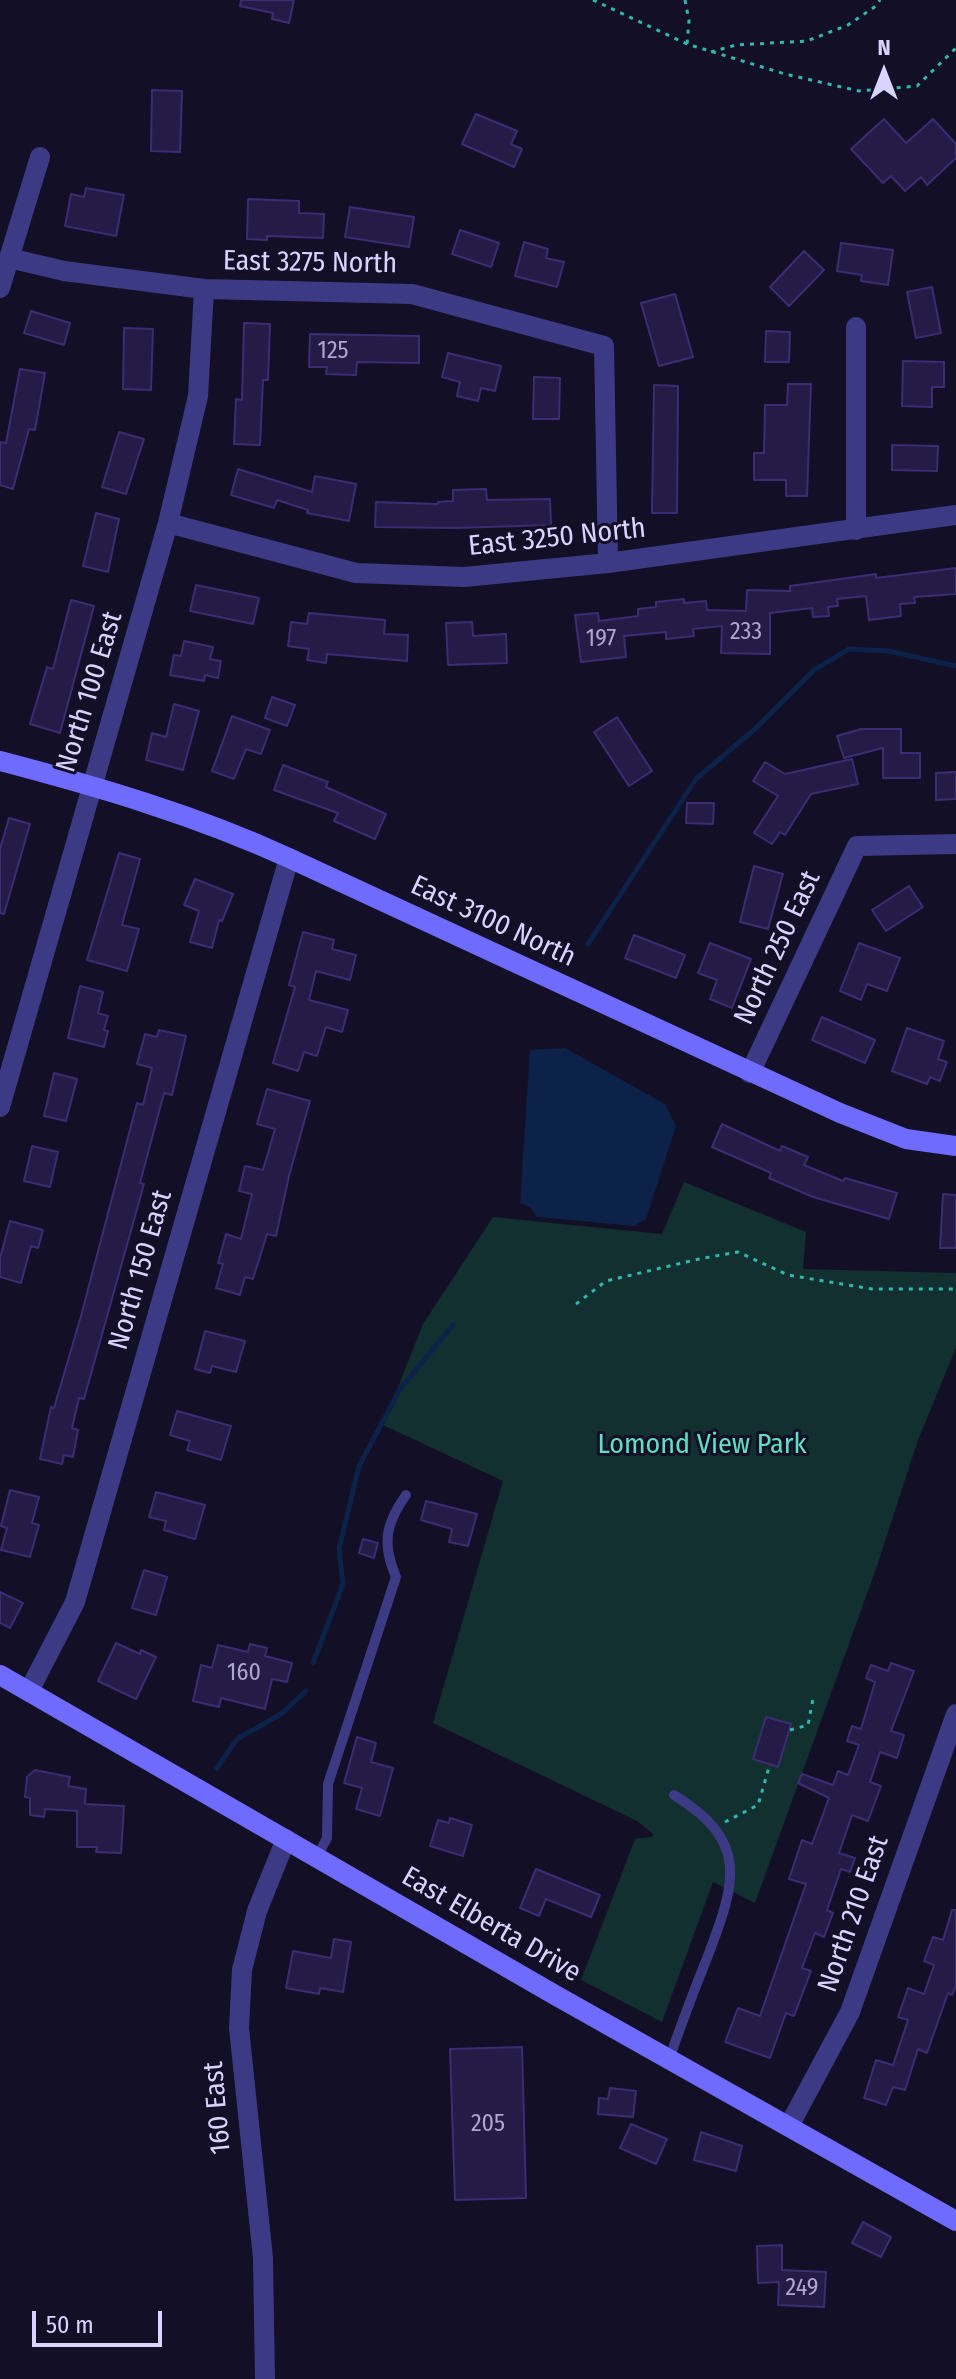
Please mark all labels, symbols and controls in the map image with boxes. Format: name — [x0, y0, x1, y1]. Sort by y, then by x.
north arrow — [844, 32, 924, 112]
text: N — [877, 34, 891, 61]
street label: East 3275 North — [223, 245, 397, 281]
house number: 125 — [318, 337, 348, 365]
street label: East 3250 North — [467, 512, 647, 564]
street label: North 100 East — [50, 608, 130, 776]
house number: 233 — [730, 618, 762, 646]
house number: 197 — [586, 625, 616, 653]
street label: North 250 East — [728, 866, 828, 1030]
street label: East 3100 North — [405, 869, 581, 975]
street label: North 150 East — [102, 1186, 180, 1354]
park label: Lomond View Park — [598, 1428, 806, 1462]
house number: 160 — [227, 1659, 261, 1687]
street label: North 210 East — [812, 1831, 896, 1997]
street label: East Elberta Drive — [395, 1860, 587, 1990]
street label: 160 East — [197, 2060, 239, 2156]
house number: 205 — [471, 2110, 505, 2138]
house number: 249 — [786, 2274, 818, 2302]
scale bar — [36, 2295, 166, 2345]
text: 50 m — [46, 2311, 94, 2339]

